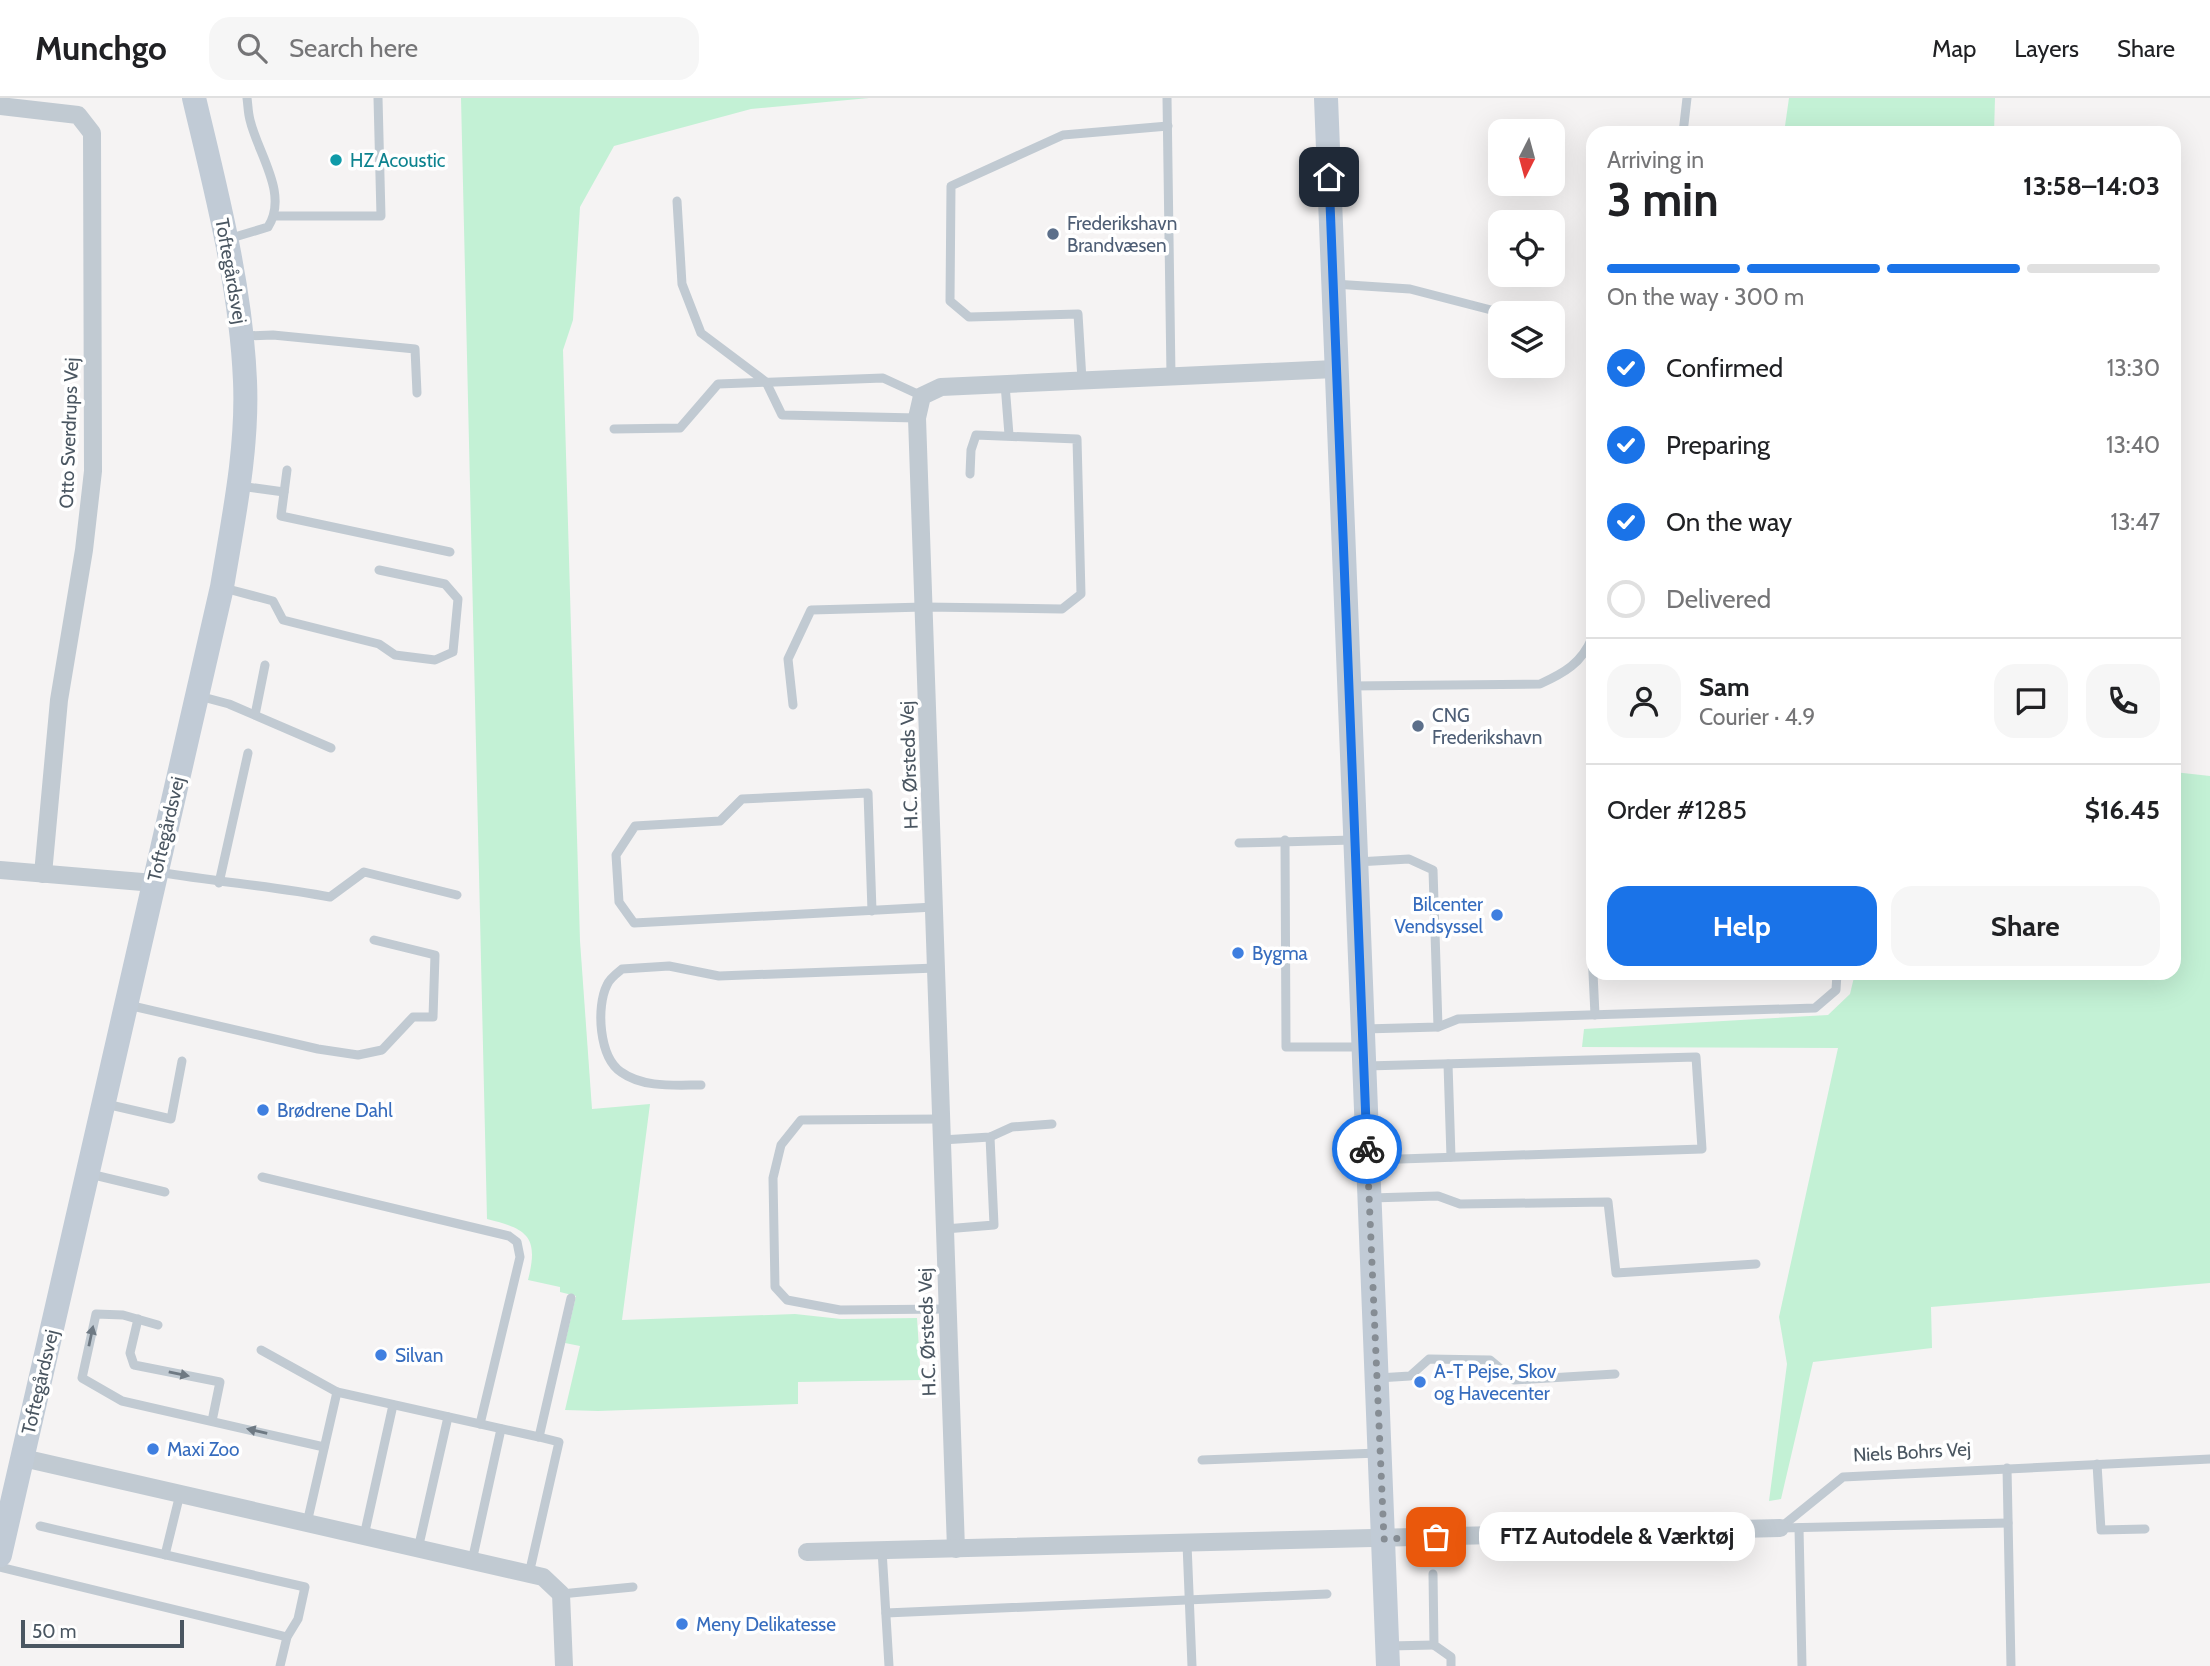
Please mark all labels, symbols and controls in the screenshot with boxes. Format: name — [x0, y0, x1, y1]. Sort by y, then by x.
search box — [209, 17, 699, 80]
text: Munchgo — [35, 28, 167, 68]
icon: search — [233, 29, 271, 67]
text: Search here — [289, 32, 418, 64]
text: Map — [1932, 34, 1976, 63]
text: Layers — [2014, 34, 2079, 63]
text: Share — [2117, 34, 2175, 63]
north arrow — [1488, 119, 1564, 196]
map controls — [1488, 119, 1565, 378]
text: Arriving in — [1607, 146, 1704, 174]
pin — [1299, 147, 1359, 207]
place label: HZ Acoustic — [350, 149, 446, 172]
marker: HZ Acoustic — [328, 152, 344, 168]
icon: home — [1310, 158, 1348, 196]
text: 13:58–14:03 — [2023, 170, 2160, 202]
text: 3 min — [1607, 172, 1719, 228]
button: locate — [1488, 210, 1565, 287]
place label: Frederikshavn Brandvæsen — [1067, 212, 1177, 257]
street label: Toftegårdsvej — [210, 216, 252, 326]
marker: Frederikshavn Brandvæsen — [1045, 226, 1061, 242]
text: On the way · 300 m — [1607, 283, 1804, 311]
button: layers — [1488, 301, 1565, 378]
icon: check — [1607, 349, 1645, 387]
text: Confirmed — [1666, 352, 1783, 384]
text: 13:30 — [2107, 354, 2160, 382]
street label: Otto Sverdrups Vej — [55, 357, 83, 509]
icon: check — [1607, 426, 1645, 464]
text: Preparing — [1666, 429, 1770, 461]
text: 13:40 — [2106, 431, 2160, 459]
icon: check — [1607, 503, 1645, 541]
text: On the way — [1666, 506, 1792, 538]
text: 13:47 — [2110, 508, 2160, 536]
text: Delivered — [1666, 583, 1771, 615]
button: person — [1607, 664, 1681, 738]
button: chat — [1994, 664, 2068, 738]
button: phone — [2086, 664, 2160, 738]
text: Sam — [1699, 671, 1750, 703]
street label: H.C. Ørsteds Vej — [895, 700, 923, 830]
text: Courier · 4.9 — [1699, 703, 1815, 731]
place label: CNG Frederikshavn — [1432, 704, 1542, 749]
marker: CNG Frederikshavn — [1410, 718, 1426, 734]
street label: Toftegårdsvej — [143, 774, 189, 884]
text: Order #1285 — [1607, 794, 1747, 826]
text: $16.45 — [2085, 794, 2160, 826]
button: Help — [1607, 886, 1877, 966]
button: Share — [1891, 886, 2160, 966]
place label: Bilcenter Vendsyssel — [1394, 893, 1484, 938]
marker: Bilcenter Vendsyssel — [1489, 907, 1505, 923]
place label: Bygma — [1252, 942, 1308, 965]
marker: Bygma — [1230, 945, 1246, 961]
place label: Brødrene Dahl — [277, 1099, 393, 1122]
marker: Brødrene Dahl — [255, 1102, 271, 1118]
courier — [1332, 1114, 1402, 1184]
icon: bike — [1348, 1130, 1386, 1168]
street label: H.C. Ørsteds Vej — [913, 1267, 941, 1397]
one-way arrow — [85, 1325, 96, 1347]
street label: Toftegårdsvej — [17, 1327, 63, 1437]
place label: Silvan — [395, 1344, 443, 1367]
marker: Silvan — [373, 1347, 389, 1363]
place label: A-T Pejse, Skov og Havecenter — [1434, 1360, 1557, 1405]
one-way arrow — [168, 1368, 190, 1379]
marker: A-T Pejse, Skov og Havecenter — [1412, 1374, 1428, 1390]
one-way arrow — [246, 1426, 268, 1437]
street label: Niels Bohrs Vej — [1852, 1437, 1972, 1467]
place label: Maxi Zoo — [167, 1438, 240, 1461]
marker: Maxi Zoo — [145, 1441, 161, 1457]
pin — [1406, 1507, 1466, 1567]
callout: FTZ Autodele & Værktøj — [1478, 1512, 1754, 1562]
icon: bag — [1417, 1518, 1455, 1556]
text: FTZ Autodele & Værktøj — [1500, 1522, 1734, 1550]
place label: Meny Delikatesse — [696, 1613, 836, 1636]
marker: Meny Delikatesse — [674, 1616, 690, 1632]
scale bar — [21, 1617, 184, 1649]
text: 50 m — [32, 1620, 76, 1643]

